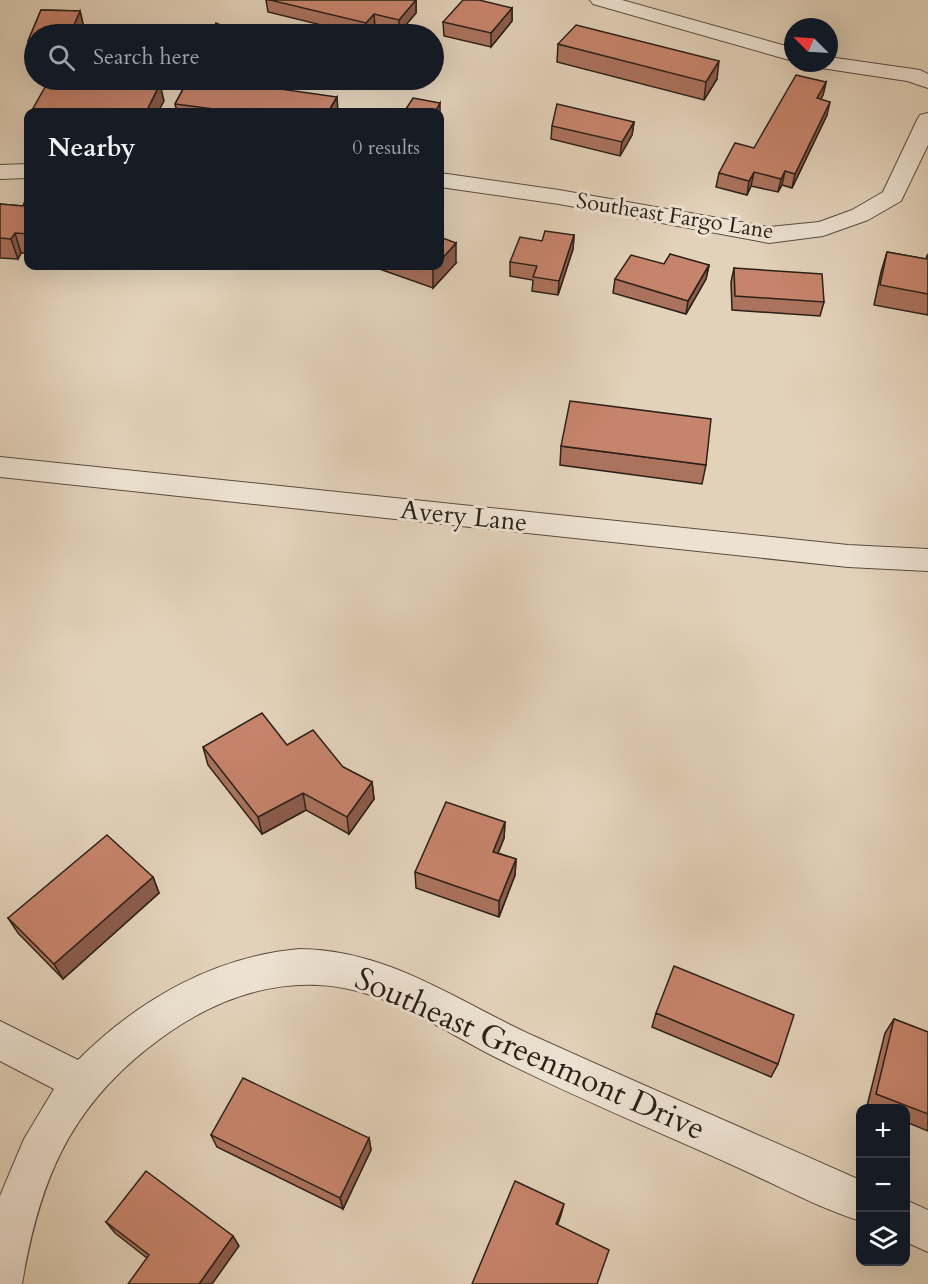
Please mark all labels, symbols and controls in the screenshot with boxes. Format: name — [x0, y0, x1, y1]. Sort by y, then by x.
north arrow — [784, 18, 838, 72]
search box — [24, 24, 444, 90]
icon: search — [45, 41, 78, 74]
text: Search here — [93, 42, 200, 72]
text: Nearby — [48, 130, 136, 165]
text: 0 results — [352, 134, 420, 161]
street label: Southeast Fargo Lane — [574, 186, 776, 246]
street label: Avery Lane — [399, 492, 529, 540]
street label: Southeast Greenmont Drive — [348, 957, 712, 1151]
map controls — [856, 1104, 910, 1266]
button: + — [856, 1104, 910, 1158]
button: − — [856, 1158, 910, 1212]
button: layers — [856, 1212, 910, 1266]

